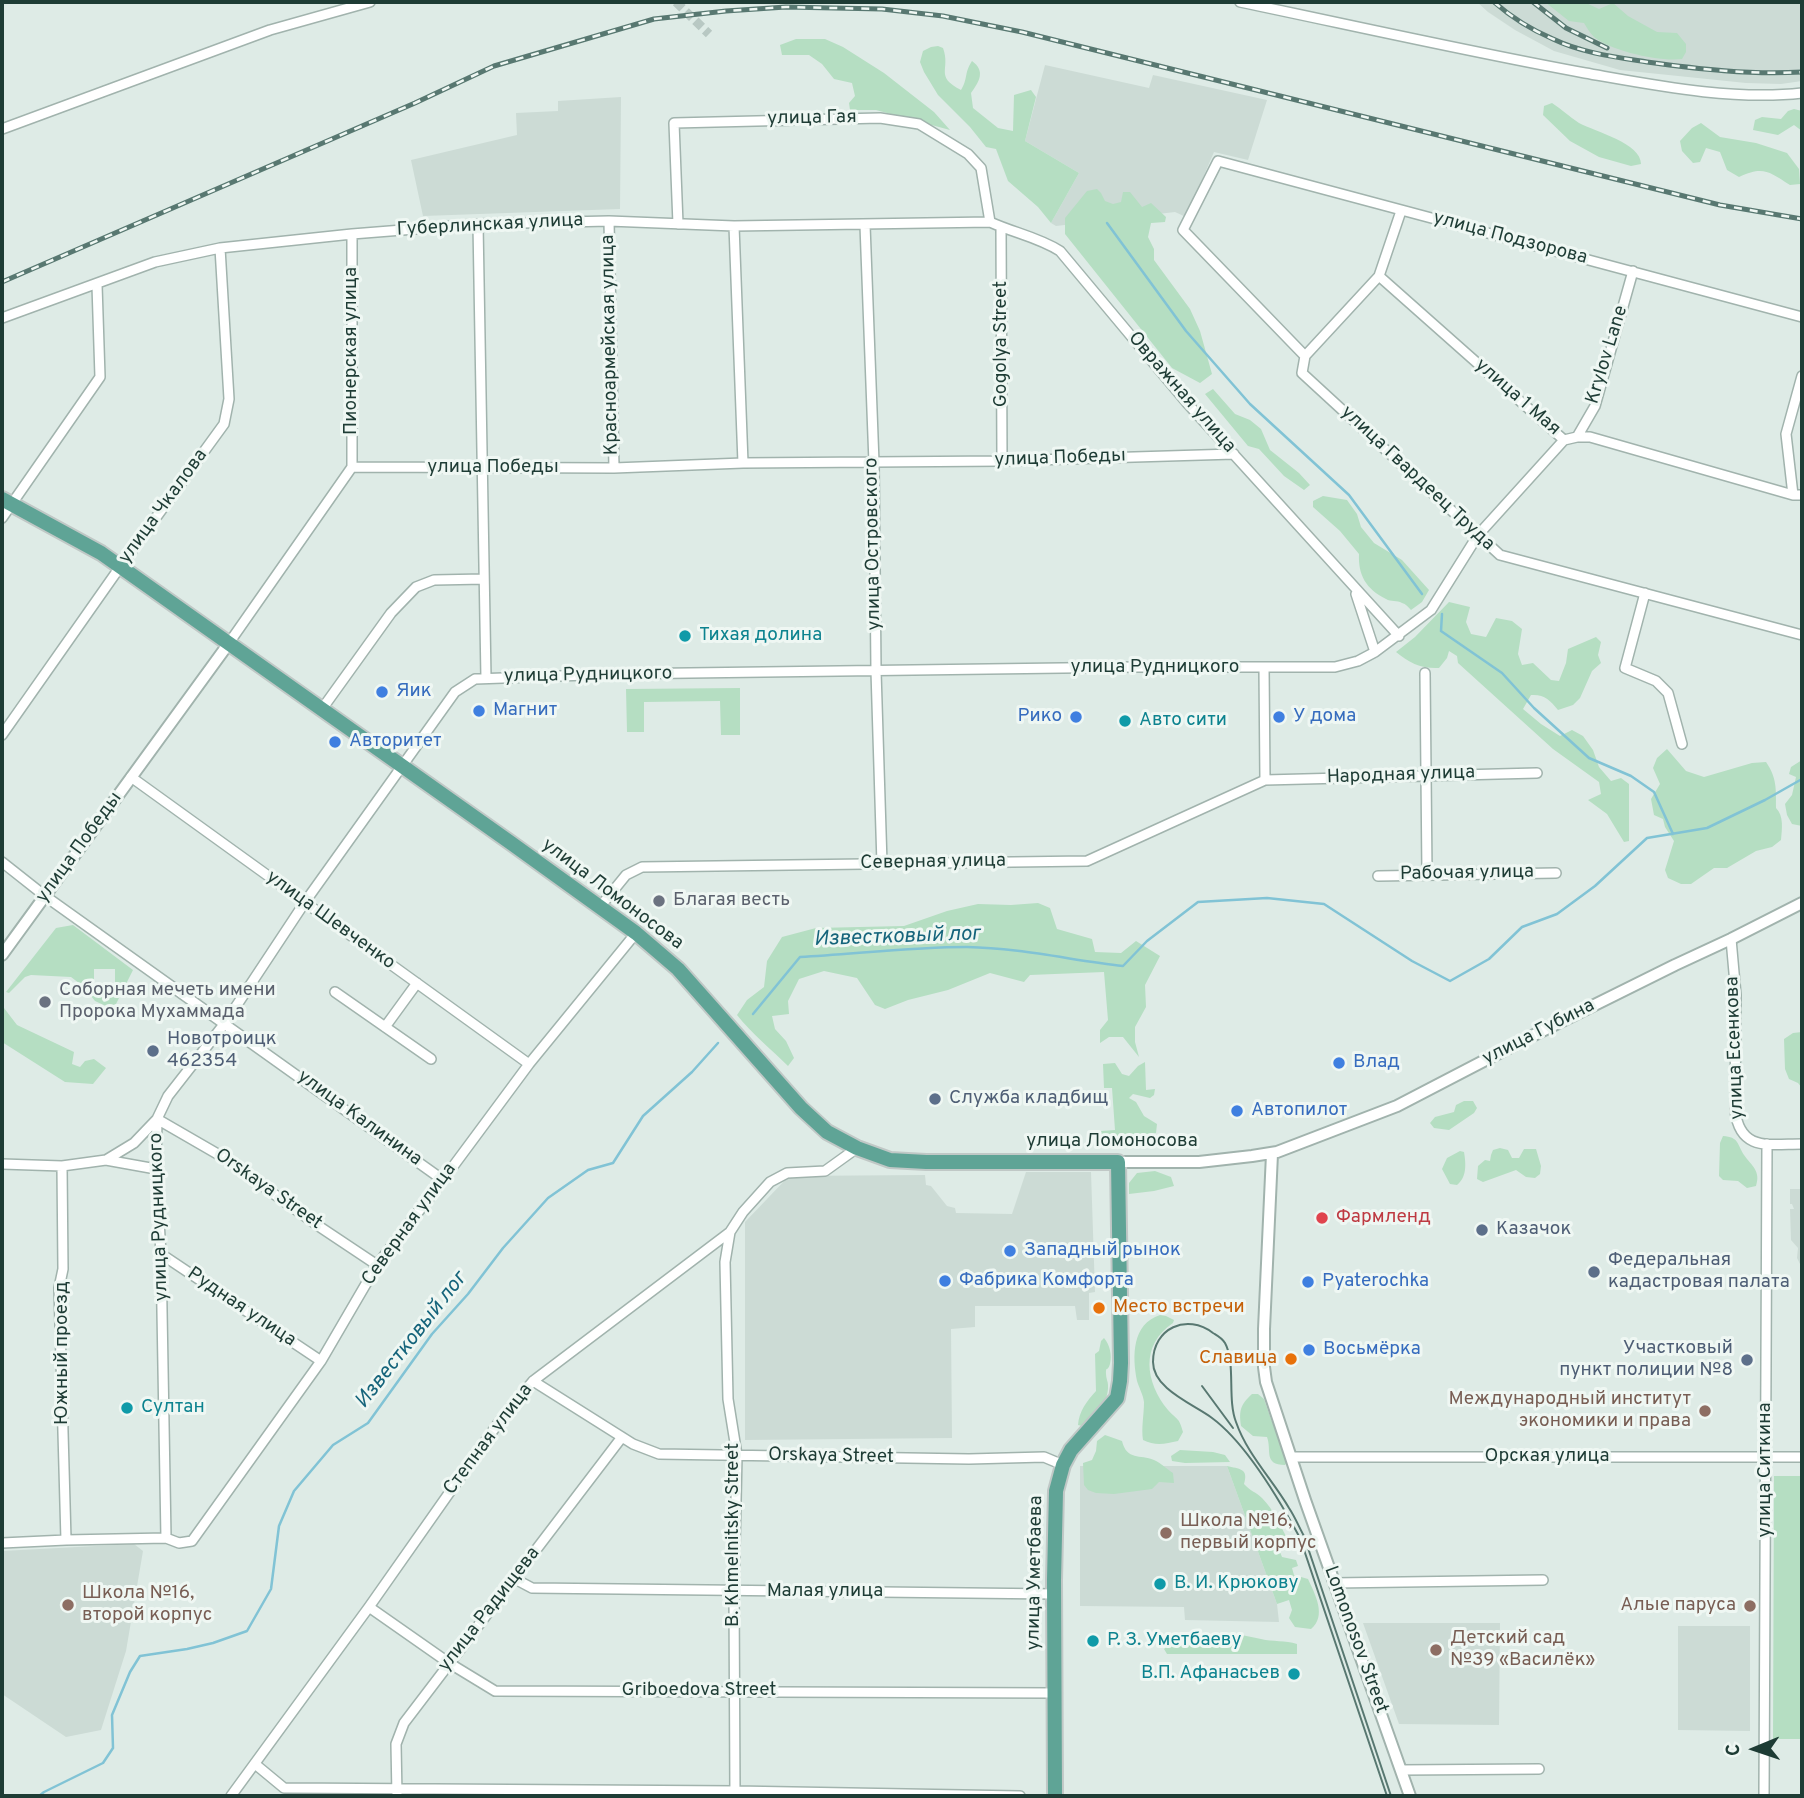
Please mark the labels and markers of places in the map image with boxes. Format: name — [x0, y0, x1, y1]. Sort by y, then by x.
place label: Тихая долина — [699, 625, 822, 647]
marker: Тихая долина — [677, 628, 693, 644]
place label: Яик — [396, 681, 432, 703]
marker: Яик — [374, 684, 390, 700]
place label: Магнит — [493, 700, 557, 722]
marker: Магнит — [471, 703, 487, 719]
place label: Рико — [1017, 706, 1062, 728]
place label: У дома — [1293, 706, 1356, 728]
marker: Рико — [1068, 709, 1084, 725]
marker: У дома — [1271, 709, 1287, 725]
place label: Авто сити — [1139, 710, 1227, 732]
marker: Авто сити — [1117, 713, 1133, 729]
place label: Авторитет — [349, 731, 442, 753]
marker: Авторитет — [327, 734, 343, 750]
place label: Благая весть — [673, 890, 790, 912]
marker: Благая весть — [651, 893, 667, 909]
place label: Соборная мечеть имени Пророка Мухаммада — [59, 980, 276, 1024]
marker: Соборная мечеть имени Пророка Мухаммада — [37, 994, 53, 1010]
place label: Новотроицк 462354 — [167, 1029, 277, 1073]
marker: Новотроицк 462354 — [145, 1043, 161, 1059]
place label: Влад — [1353, 1052, 1400, 1074]
marker: Влад — [1331, 1055, 1347, 1071]
place label: Служба кладбищ — [949, 1088, 1108, 1110]
marker: Служба кладбищ — [927, 1091, 943, 1107]
place label: Автопилот — [1251, 1100, 1347, 1122]
marker: Автопилот — [1229, 1103, 1245, 1119]
place label: Фармленд — [1336, 1207, 1431, 1229]
marker: Фармленд — [1314, 1210, 1330, 1226]
place label: Казачок — [1496, 1219, 1571, 1241]
marker: Казачок — [1474, 1222, 1490, 1238]
place label: Западный рынок — [1024, 1240, 1181, 1262]
marker: Западный рынок — [1002, 1243, 1018, 1259]
place label: Федеральная кадастровая палата — [1608, 1250, 1790, 1294]
marker: Федеральная кадастровая палата — [1586, 1264, 1602, 1280]
place label: Фабрика Комфорта — [959, 1270, 1134, 1292]
place label: Pyaterochka — [1322, 1271, 1429, 1293]
marker: Фабрика Комфорта — [937, 1273, 953, 1289]
marker: Pyaterochka — [1300, 1274, 1316, 1290]
place label: Место встречи — [1113, 1297, 1245, 1319]
marker: Место встречи — [1091, 1300, 1107, 1316]
place label: Участковый пункт полиции №8 — [1559, 1338, 1733, 1382]
place label: Восьмёрка — [1323, 1339, 1421, 1361]
marker: Восьмёрка — [1301, 1342, 1317, 1358]
place label: Славица — [1199, 1348, 1277, 1370]
marker: Славица — [1283, 1351, 1299, 1367]
marker: Участковый пункт полиции №8 — [1739, 1352, 1755, 1368]
place label: Международный институт экономики и права — [1449, 1389, 1691, 1433]
place label: Султан — [141, 1397, 205, 1419]
marker: Султан — [119, 1400, 135, 1416]
marker: Международный институт экономики и права — [1697, 1403, 1713, 1419]
place label: Школа №16, первый корпус — [1180, 1511, 1316, 1555]
marker: Школа №16, первый корпус — [1158, 1525, 1174, 1541]
place label: В. И. Крюкову — [1174, 1573, 1298, 1595]
marker: В. И. Крюкову — [1152, 1576, 1168, 1592]
place label: Школа №16, второй корпус — [82, 1583, 212, 1627]
place label: Алые паруса — [1620, 1595, 1736, 1617]
marker: Школа №16, второй корпус — [60, 1597, 76, 1613]
marker: Алые паруса — [1742, 1598, 1758, 1614]
place label: Детский сад №39 «Василёк» — [1450, 1628, 1595, 1672]
place label: Р. З. Уметбаеву — [1107, 1630, 1241, 1652]
marker: Р. З. Уметбаеву — [1085, 1633, 1101, 1649]
marker: Детский сад №39 «Василёк» — [1428, 1642, 1444, 1658]
place label: В.П. Афанасьев — [1141, 1663, 1280, 1685]
marker: В.П. Афанасьев — [1286, 1666, 1302, 1682]

